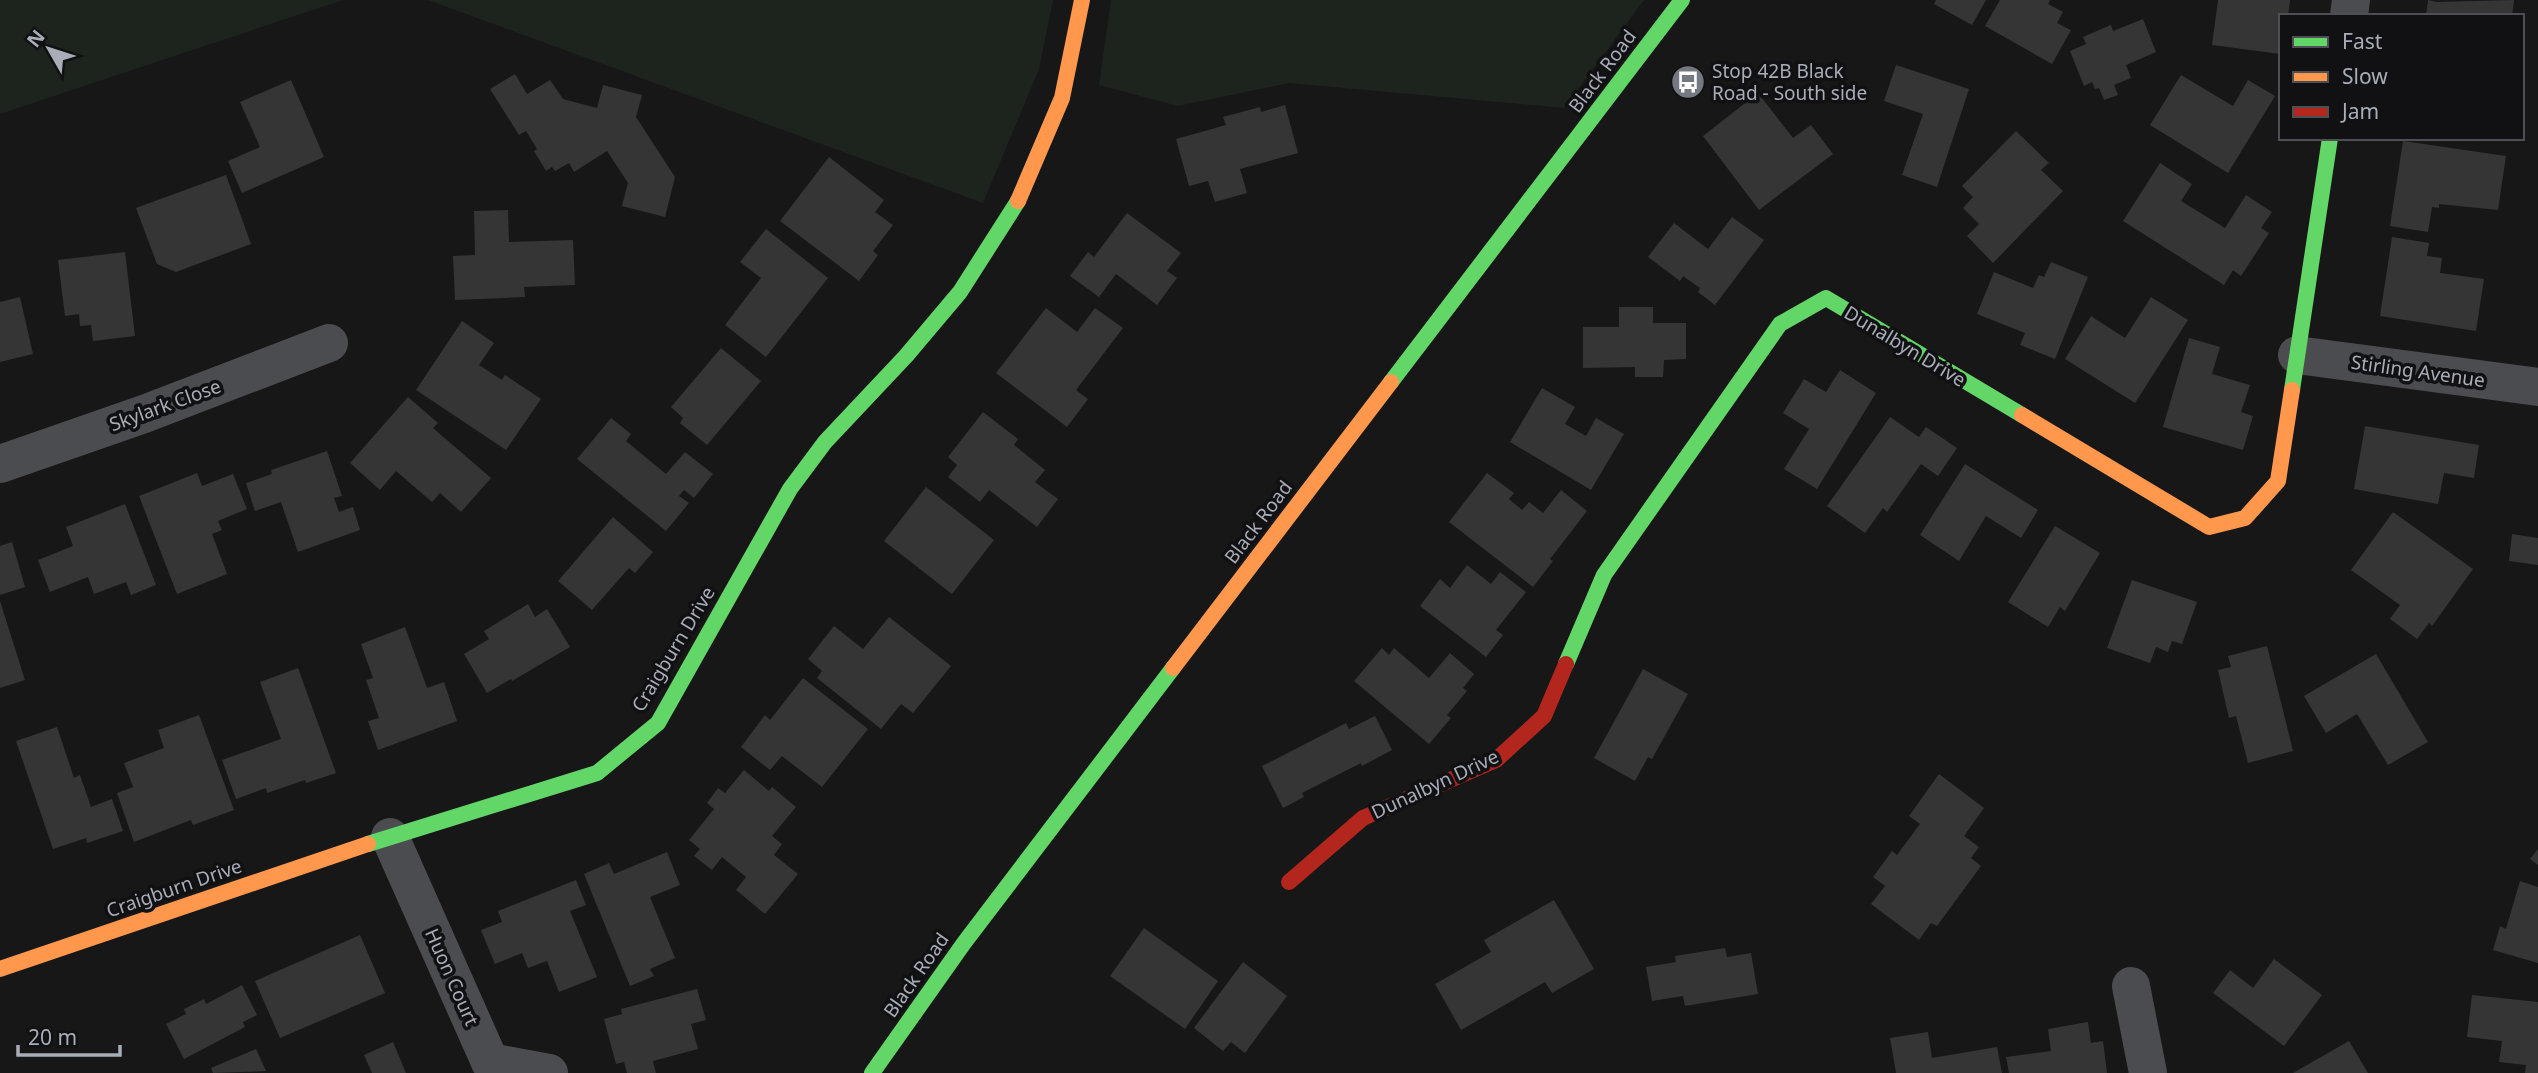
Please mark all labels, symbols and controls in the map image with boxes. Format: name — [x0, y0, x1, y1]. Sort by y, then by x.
north arrow — [14, 14, 84, 84]
legend — [2279, 14, 2524, 140]
text: N — [21, 24, 51, 52]
street label: Black Road — [1562, 24, 1642, 118]
text: Fast — [2342, 27, 2383, 55]
place label: Stop 42B Black Road - South side — [1712, 58, 1867, 106]
text: Slow — [2342, 62, 2388, 90]
bus stop icon: Stop 42B Black Road - South side — [1669, 63, 1707, 101]
text: Jam — [2340, 97, 2379, 125]
street label: Dunalbyn Drive — [1839, 299, 1971, 393]
street label: Stirling Avenue — [2349, 349, 2487, 393]
street label: Skylark Close — [106, 373, 224, 437]
street label: Black Road — [1218, 475, 1298, 569]
street label: Craigburn Drive — [625, 582, 721, 716]
street label: Dunalbyn Drive — [1367, 743, 1503, 825]
street label: Craigburn Drive — [103, 853, 245, 923]
street label: Huon Court — [419, 924, 485, 1030]
street label: Black Road — [877, 927, 955, 1023]
scale bar — [18, 1014, 119, 1058]
text: 20 m — [28, 1023, 77, 1051]

